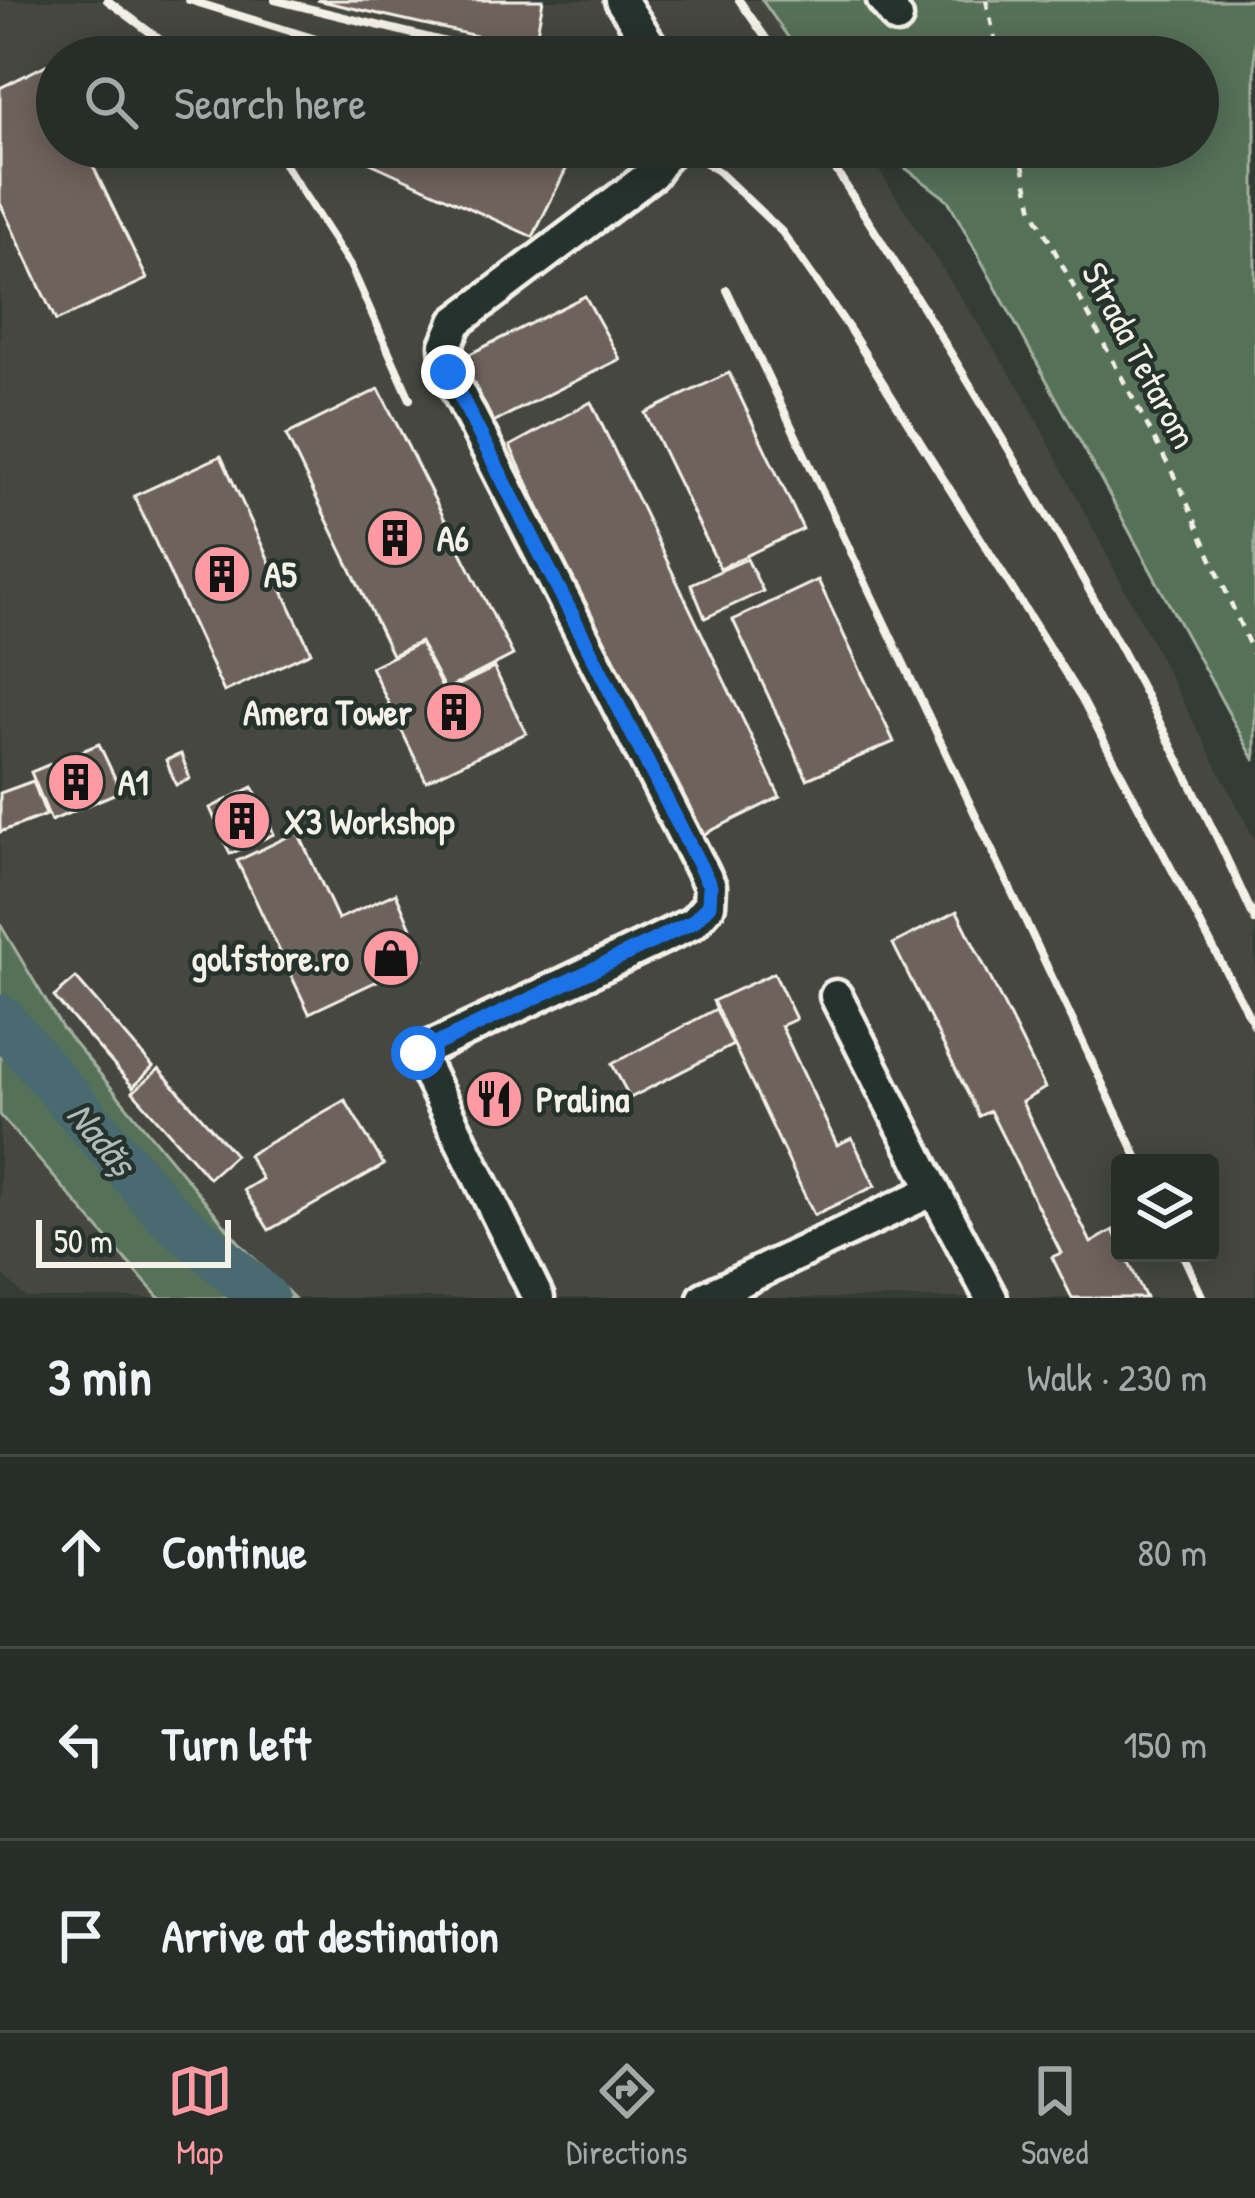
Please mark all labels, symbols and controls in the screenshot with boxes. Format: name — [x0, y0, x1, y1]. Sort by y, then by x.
search box — [36, 36, 1219, 168]
icon: search — [78, 69, 144, 135]
text: Search here — [174, 72, 366, 133]
street label: Strada Tetarom — [1071, 253, 1210, 456]
route end — [421, 345, 475, 399]
building icon: A6 — [364, 507, 426, 569]
place label: A6 — [437, 513, 469, 562]
building icon: A5 — [191, 543, 253, 605]
place label: A5 — [264, 549, 298, 598]
building icon: Amera Tower — [423, 681, 485, 743]
place label: Amera Tower — [243, 687, 412, 736]
building icon: A1 — [45, 751, 107, 813]
place label: A1 — [118, 757, 149, 806]
building icon: X3 Workshop — [211, 790, 273, 852]
place label: X3 Workshop — [284, 796, 455, 846]
shop icon: golfstore.ro — [360, 927, 422, 989]
place label: golfstore.ro — [191, 933, 349, 983]
route start — [391, 1026, 445, 1080]
restaurant icon: Pralina — [463, 1068, 525, 1130]
place label: Pralina — [536, 1074, 629, 1123]
water label: Nadăș — [56, 1089, 151, 1188]
map controls — [1111, 1154, 1219, 1262]
button: layers — [1111, 1154, 1219, 1262]
scale bar — [36, 1214, 231, 1267]
text: 50 m — [54, 1219, 113, 1263]
text: 3 min — [48, 1342, 152, 1411]
text: Walk · 230 m — [1027, 1350, 1207, 1403]
icon: ahead — [48, 1519, 114, 1585]
text: Continue — [162, 1521, 307, 1582]
text: 80 m — [1137, 1525, 1207, 1578]
icon: left — [48, 1711, 114, 1777]
text: Turn left — [162, 1713, 311, 1774]
text: 150 m — [1123, 1717, 1207, 1770]
icon: arrive — [48, 1903, 114, 1969]
text: Arrive at destination — [162, 1905, 499, 1966]
tab: Map — [167, 2058, 233, 2174]
tab: Directions — [566, 2058, 688, 2174]
tab: Saved — [1021, 2058, 1088, 2174]

